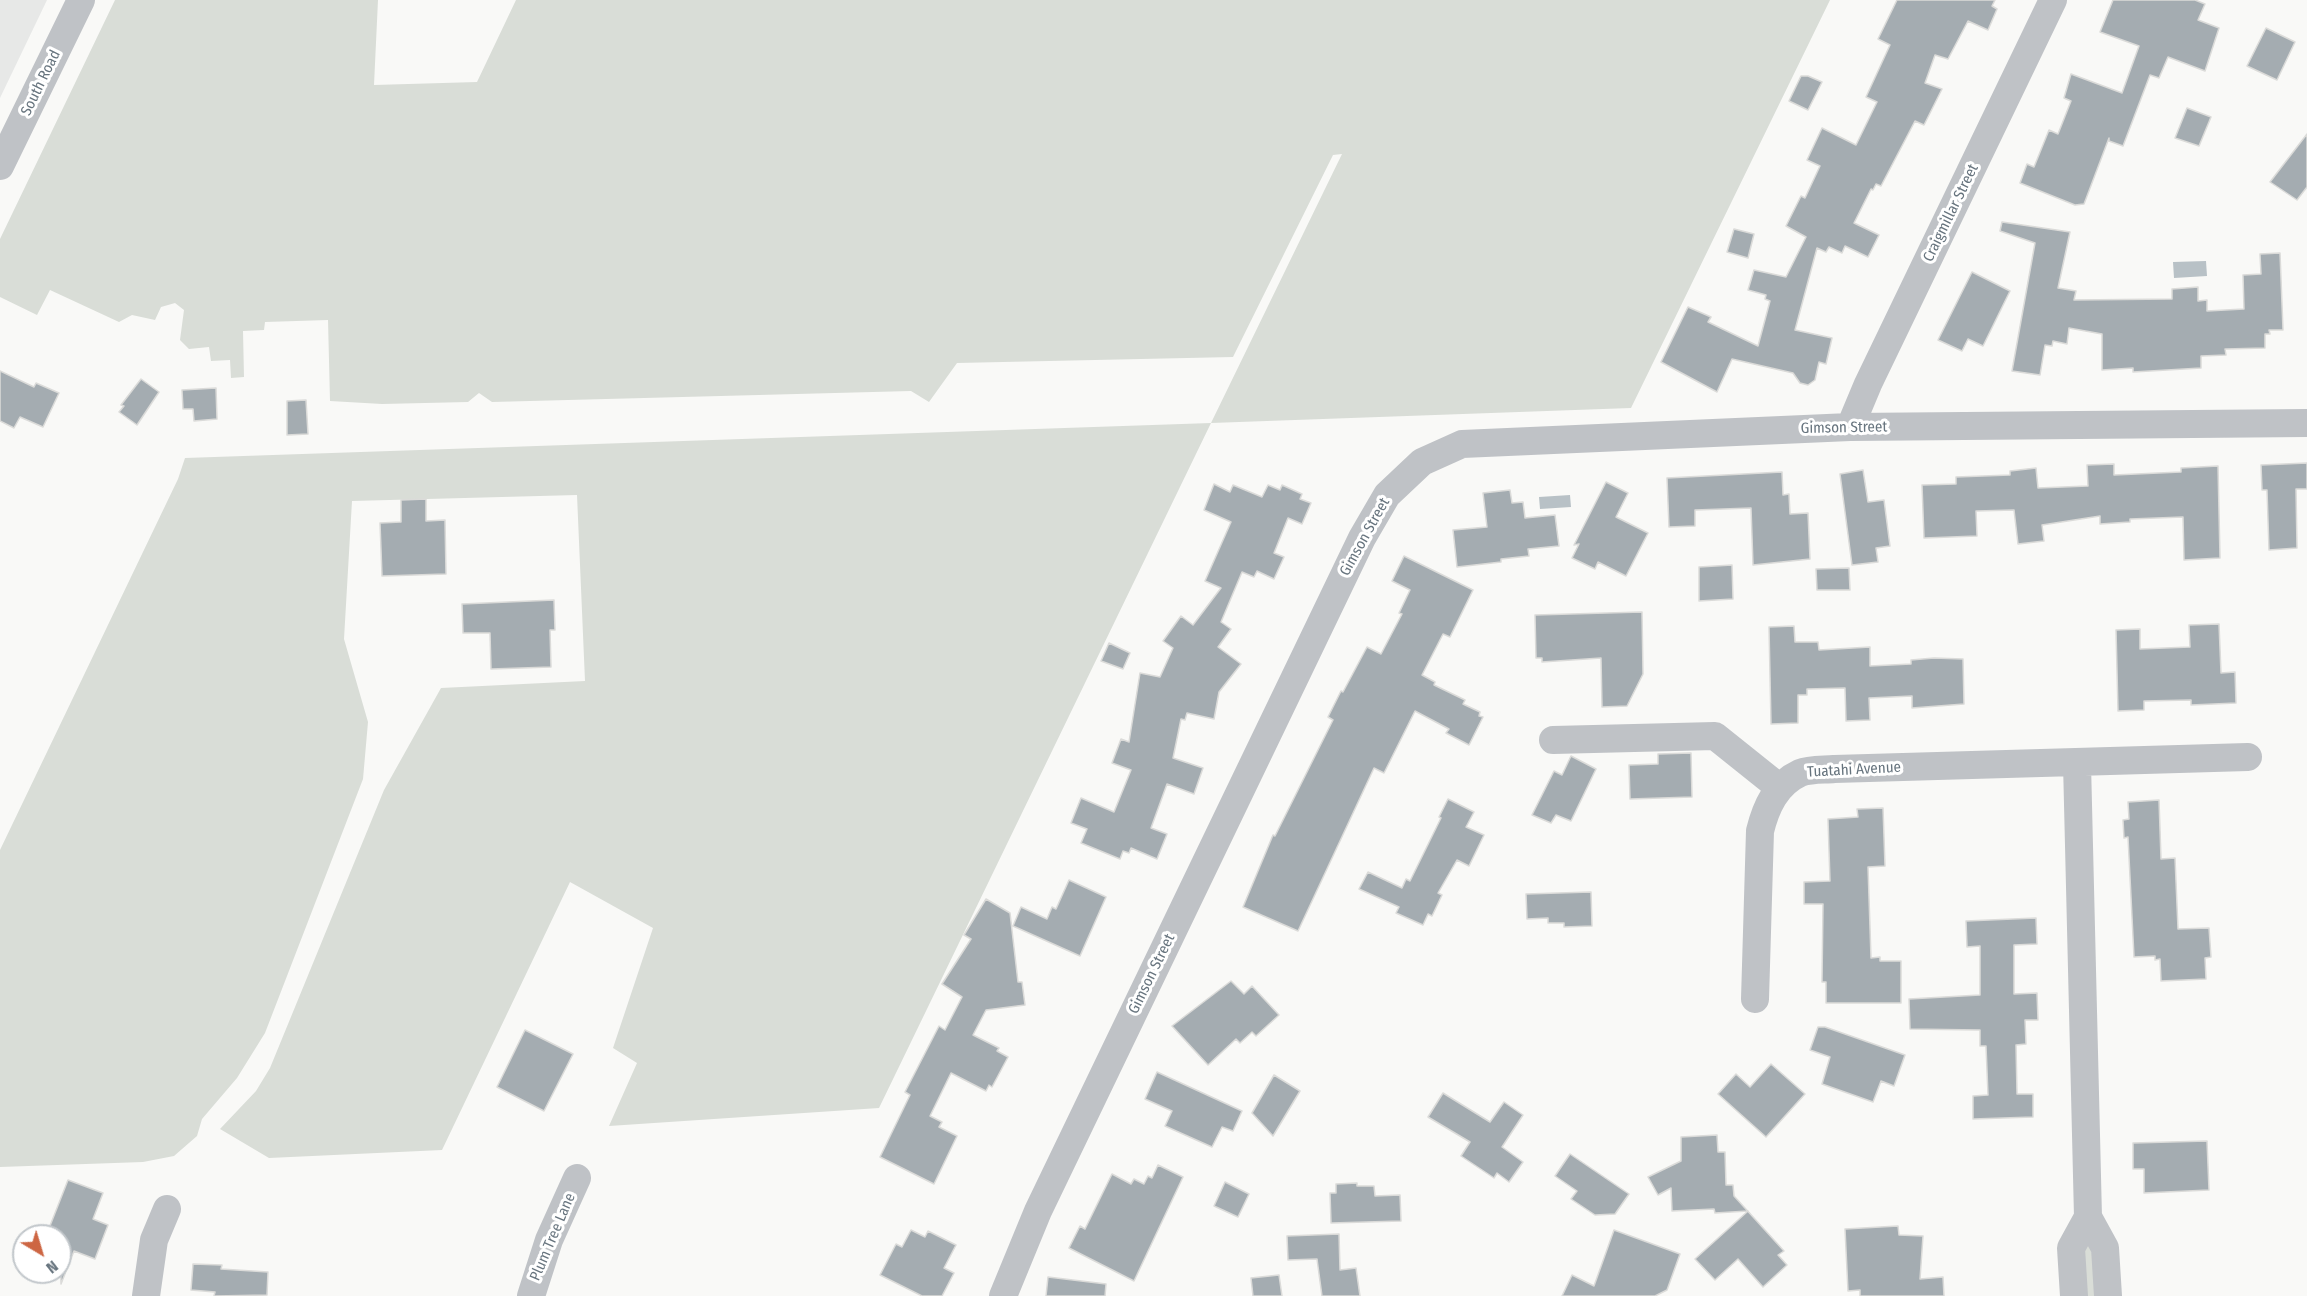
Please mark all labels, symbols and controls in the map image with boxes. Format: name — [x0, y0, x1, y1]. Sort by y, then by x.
street label: South Road — [17, 47, 65, 119]
street label: Craigmillar Street — [1920, 161, 1982, 265]
street label: Gimson Street — [1801, 418, 1887, 438]
street label: Gimson Street — [1336, 495, 1394, 579]
street label: Tuatahi Avenue — [1807, 759, 1901, 781]
street label: Gimson Street — [1125, 931, 1179, 1017]
street label: Plum Tree Lane — [526, 1190, 580, 1284]
north arrow — [12, 1224, 72, 1284]
text: N — [43, 1257, 62, 1277]

